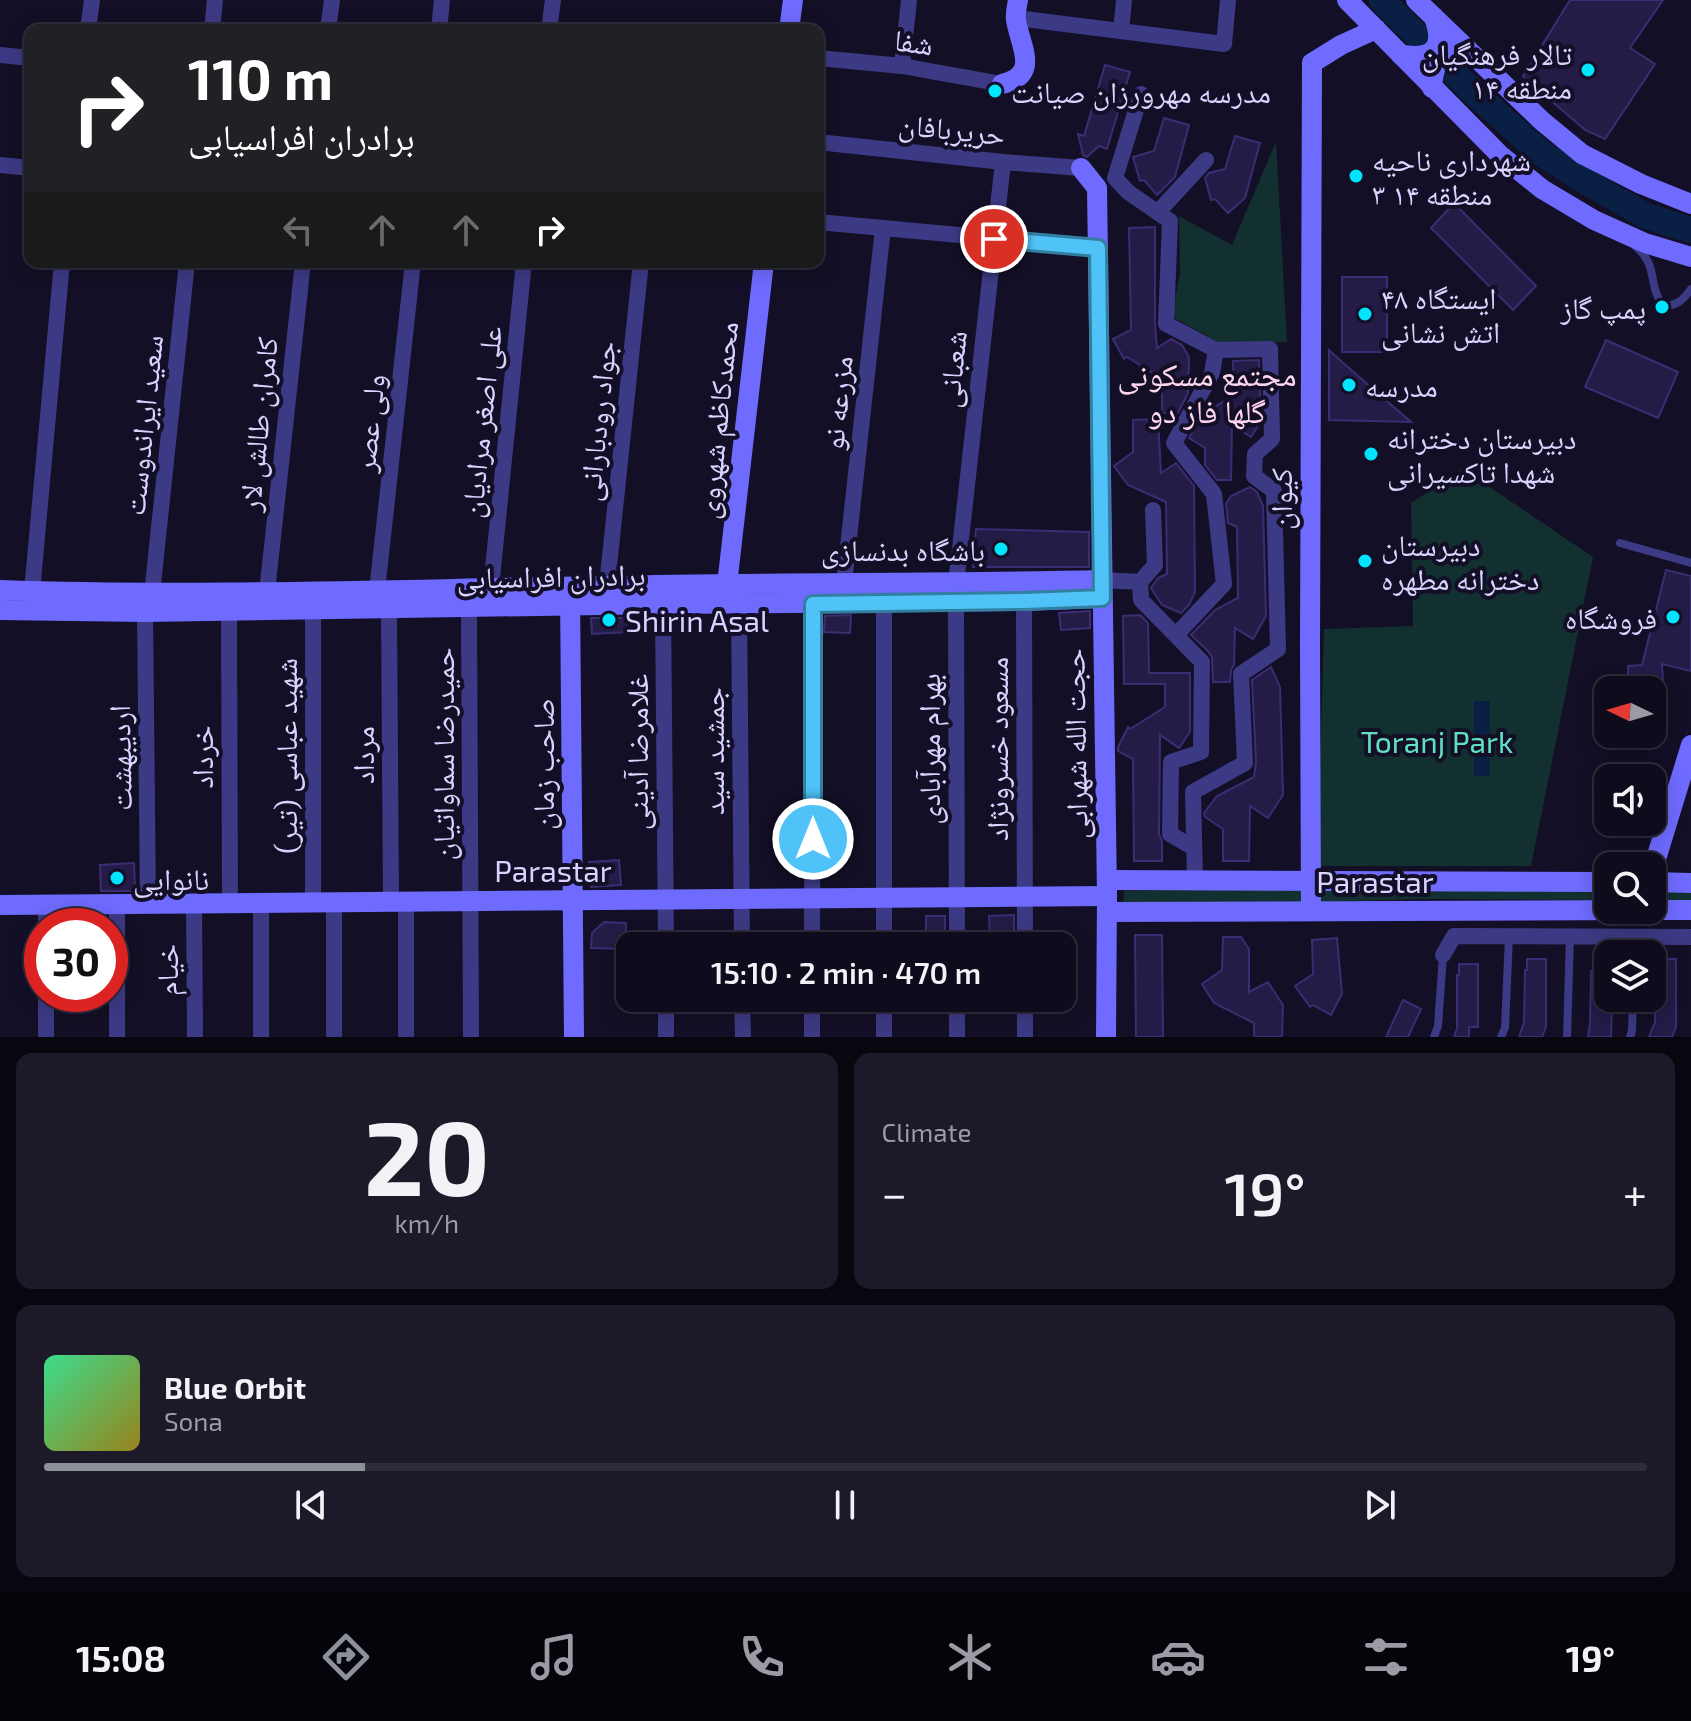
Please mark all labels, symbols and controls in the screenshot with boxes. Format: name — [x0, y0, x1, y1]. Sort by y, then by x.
street label: شفا — [892, 20, 936, 62]
place label: تالار فرهنگیان منطقه ۱۴ — [1422, 35, 1572, 105]
text: 110 m — [188, 44, 333, 111]
icon: right — [56, 56, 160, 160]
marker: تالار فرهنگیان منطقه ۱۴ — [1579, 61, 1597, 79]
place label: مدرسه مهرورزان صیانت — [1011, 73, 1271, 111]
marker: مدرسه مهرورزان صیانت — [986, 82, 1004, 100]
street label: حریربافان — [897, 104, 1007, 153]
text: برادران افراسیابی — [188, 114, 415, 157]
place label: شهرداری ناحیه ۳ منطقه ۱۴ — [1372, 141, 1531, 211]
marker: شهرداری ناحیه ۳ منطقه ۱۴ — [1347, 167, 1365, 185]
pin — [960, 205, 1028, 273]
icon: left — [276, 208, 320, 252]
icon: ahead — [360, 208, 404, 252]
icon: ahead — [444, 208, 488, 252]
icon: right — [528, 208, 572, 252]
icon: arrive — [972, 217, 1016, 261]
place label: ایستگاه ۴۸ اتش نشانی — [1381, 279, 1500, 351]
place label: پمپ گاز — [1560, 289, 1646, 327]
marker: پمپ گاز — [1653, 298, 1671, 316]
marker: ایستگاه ۴۸ اتش نشانی — [1356, 305, 1374, 323]
street label: محمدکاظم شهروی — [688, 319, 748, 521]
street label: علی اصغر مرادیان — [452, 324, 510, 520]
street label: شعبانی — [929, 329, 975, 410]
street label: سعید ایراندوست — [115, 333, 170, 517]
street label: کامران طالش لار — [230, 335, 286, 514]
street label: جواد رودبارانی — [570, 339, 624, 503]
street label: مزرعه نو — [813, 354, 859, 452]
district label: مجتمع مسکونی گلها فاز دو — [1117, 354, 1297, 430]
place label: مدرسه — [1365, 367, 1438, 403]
street label: ولی عصر — [345, 372, 393, 475]
marker: مدرسه — [1340, 376, 1358, 394]
place label: دبیرستان دخترانه شهدا تاکسیرانی — [1387, 419, 1576, 491]
marker: دبیرستان دخترانه شهدا تاکسیرانی — [1362, 445, 1380, 463]
street label: کیوان — [1262, 468, 1300, 530]
place label: دبیرستان دخترانه مطهره — [1381, 526, 1539, 597]
place label: باشگاه بدنسازی — [821, 531, 985, 569]
marker: باشگاه بدنسازی — [992, 540, 1010, 558]
marker: دبیرستان دخترانه مطهره — [1356, 552, 1374, 570]
street label: برادران افراسیابی — [456, 555, 646, 597]
place label: فروشگاه — [1565, 599, 1657, 635]
place label: Shirin Asal — [625, 602, 769, 638]
marker: فروشگاه — [1664, 608, 1682, 626]
marker: Shirin Asal — [600, 611, 618, 629]
street label: حمیدرضا سماواتیان — [424, 647, 462, 861]
street label: حجت الله شهرابی — [1054, 648, 1096, 840]
street label: مسعود خسرونژاد — [978, 657, 1014, 841]
street label: شهید عباسی (تیر) — [267, 658, 305, 854]
street label: بهرام مهرآبادی — [910, 673, 949, 825]
street label: غلامرضا آدینی — [618, 674, 656, 830]
north arrow — [1594, 676, 1666, 748]
map controls — [1594, 676, 1666, 1012]
street label: جمشید سید — [694, 687, 731, 815]
street label: صاحب زمان — [524, 698, 562, 830]
street label: اردیبهشت — [100, 705, 139, 811]
park label: Toranj Park — [1361, 723, 1513, 759]
street label: خرداد — [183, 725, 219, 789]
street label: مرداد — [344, 726, 380, 784]
button: sound — [1594, 764, 1666, 836]
position arrow — [771, 797, 855, 881]
street label: Parastar — [494, 852, 612, 888]
button: search — [1594, 852, 1666, 924]
place label: نانوایی — [133, 860, 209, 898]
street label: Parastar — [1316, 863, 1434, 899]
marker: نانوایی — [108, 869, 126, 887]
speed limit sign: 30 — [24, 908, 128, 1012]
button: layers — [1594, 940, 1666, 1012]
street label: خیام — [148, 944, 187, 996]
text: 15:10 · 2 min · 470 m — [711, 954, 981, 990]
text: 20 — [364, 1092, 490, 1217]
text: Climate — [882, 1116, 971, 1147]
text: 19° — [1224, 1156, 1306, 1228]
text: − — [882, 1166, 907, 1219]
text: + — [1623, 1166, 1647, 1219]
text: km/h — [394, 1207, 459, 1238]
text: Blue Orbit — [164, 1369, 306, 1405]
text: Sona — [164, 1405, 223, 1436]
icon: previous — [289, 1483, 333, 1527]
icon: pause — [823, 1483, 867, 1527]
icon: next — [1358, 1483, 1402, 1527]
icon: directions — [318, 1629, 374, 1685]
icon: music — [526, 1629, 582, 1685]
icon: phone — [734, 1629, 790, 1685]
icon: climate — [942, 1629, 998, 1685]
icon: car — [1150, 1629, 1206, 1685]
icon: filters — [1358, 1629, 1414, 1685]
text: 15:08 — [76, 1636, 166, 1679]
text: 19° — [1566, 1636, 1615, 1679]

